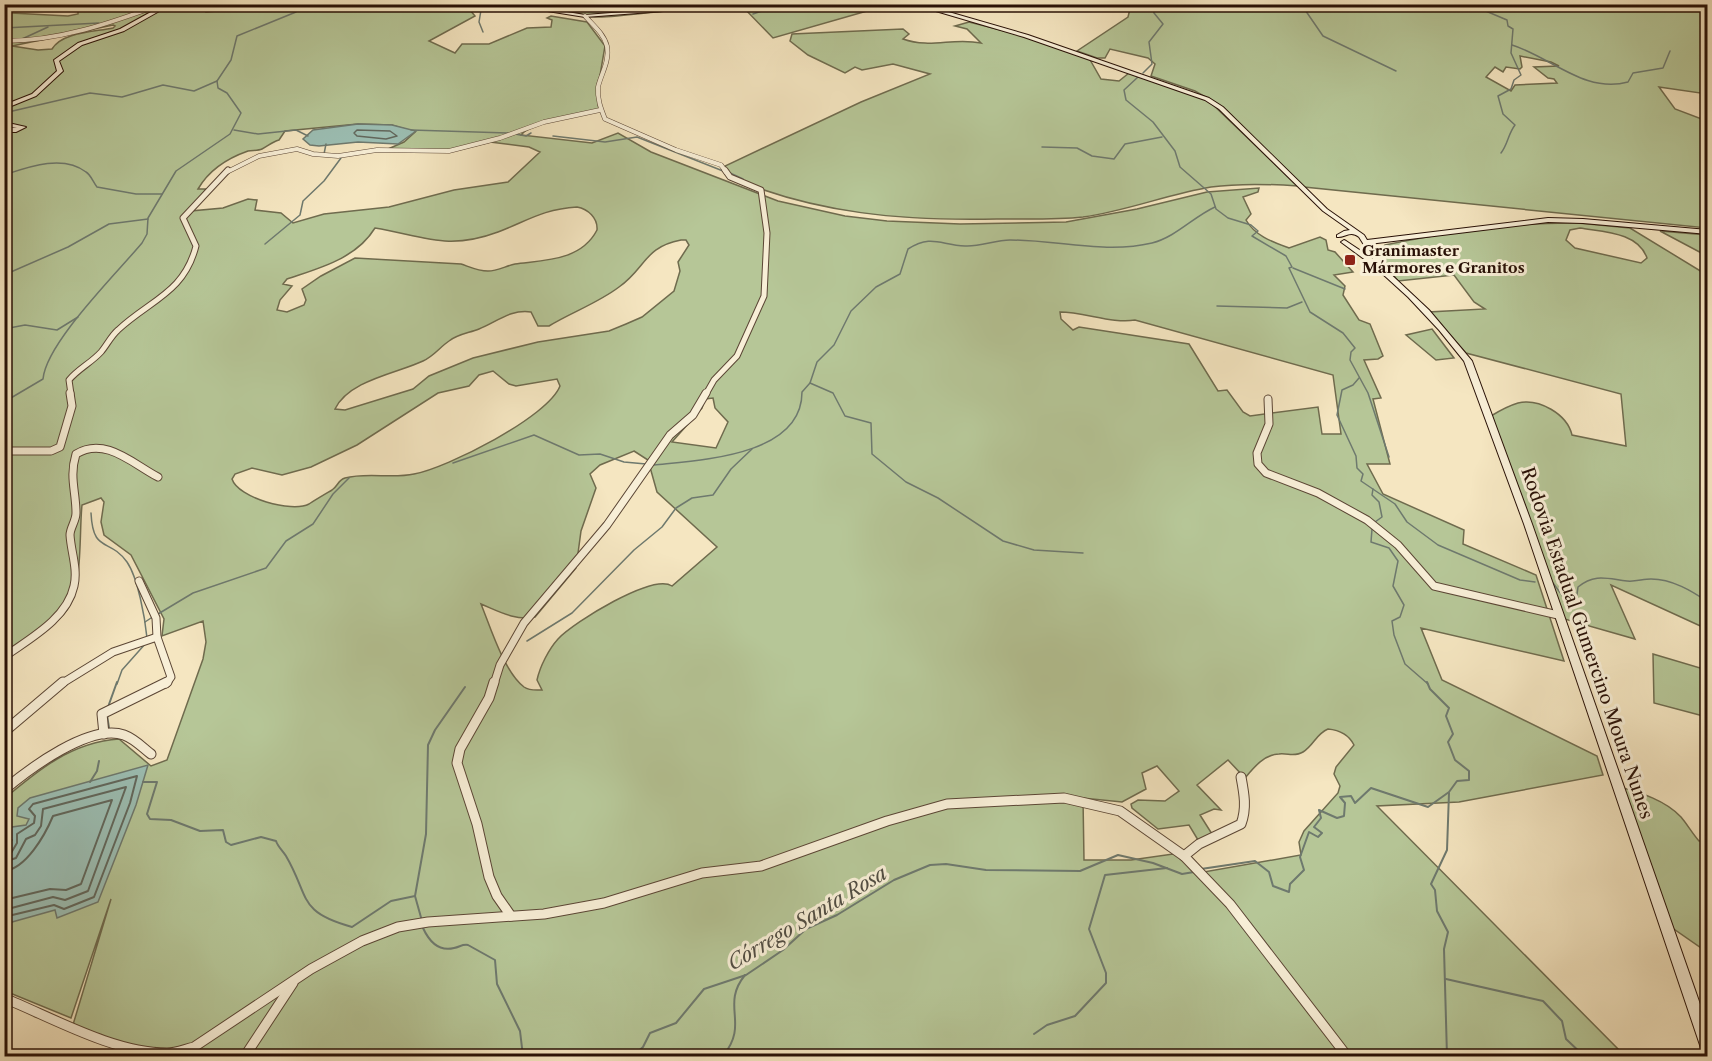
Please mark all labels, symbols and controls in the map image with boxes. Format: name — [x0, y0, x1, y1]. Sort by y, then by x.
place label: Granimaster Mármores e Granitos — [1362, 241, 1525, 277]
marker: Granimaster Mármores e Granitos — [1343, 253, 1357, 267]
street label: Rodovia Estadual Gumercino Moura Nunes — [1516, 464, 1658, 822]
water label: Córrego Santa Rosa — [723, 861, 891, 975]

